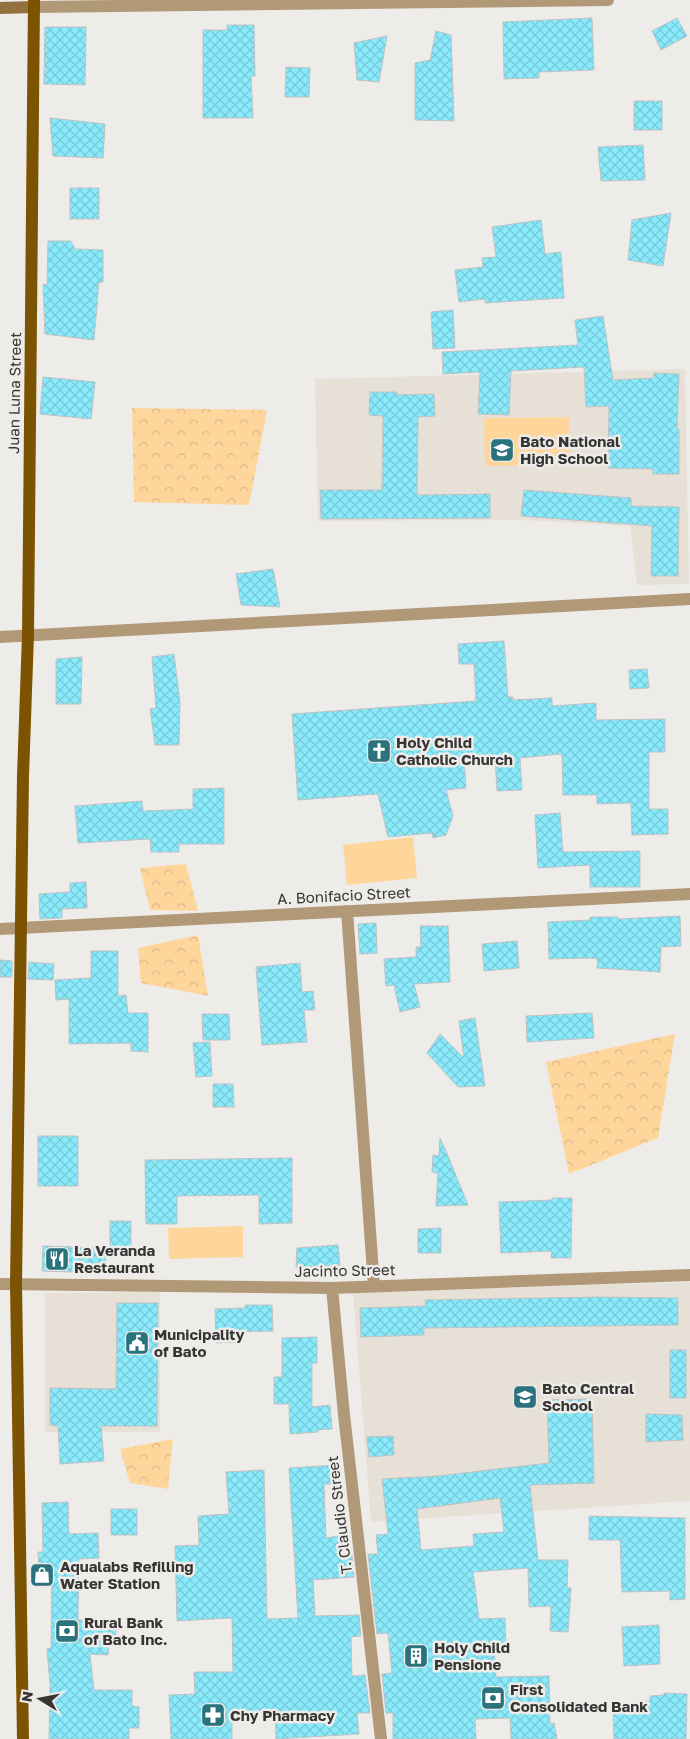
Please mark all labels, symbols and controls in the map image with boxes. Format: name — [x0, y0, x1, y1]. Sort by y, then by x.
street label: Juan Luna Street — [4, 332, 24, 454]
place label: Bato National High School — [520, 432, 620, 467]
school or university icon: Bato National High School — [489, 437, 515, 463]
place label: Holy Child Catholic Church — [396, 733, 513, 768]
church icon: Holy Child Catholic Church — [366, 738, 392, 764]
street label: A. Bonifacio Street — [277, 883, 411, 907]
place label: La Veranda Restaurant — [74, 1241, 155, 1276]
restaurant icon: La Veranda Restaurant — [44, 1246, 70, 1272]
street label: Jacinto Street — [294, 1260, 396, 1280]
place label: Municipality of Bato — [154, 1325, 244, 1360]
public building icon: Municipality of Bato — [124, 1330, 150, 1356]
place label: Bato Central School — [542, 1379, 634, 1414]
school or university icon: Bato Central School — [512, 1384, 538, 1410]
street label: T. Claudio Street — [323, 1455, 355, 1575]
place label: Aqualabs Refilling Water Station — [60, 1557, 193, 1592]
shop icon: Aqualabs Refilling Water Station — [29, 1562, 55, 1588]
place label: Rural Bank of Bato Inc. — [84, 1613, 168, 1648]
bank icon: Rural Bank of Bato Inc. — [54, 1618, 80, 1644]
place label: Holy Child Pensione — [434, 1638, 510, 1673]
building icon: Holy Child Pensione — [403, 1643, 429, 1669]
north arrow — [15, 1674, 65, 1724]
place label: First Consolidated Bank — [510, 1680, 648, 1715]
bank icon: First Consolidated Bank — [480, 1685, 506, 1711]
text: N — [17, 1690, 36, 1703]
pharmacy icon: Chy Pharmacy — [200, 1702, 226, 1728]
place label: Chy Pharmacy — [230, 1706, 335, 1724]

